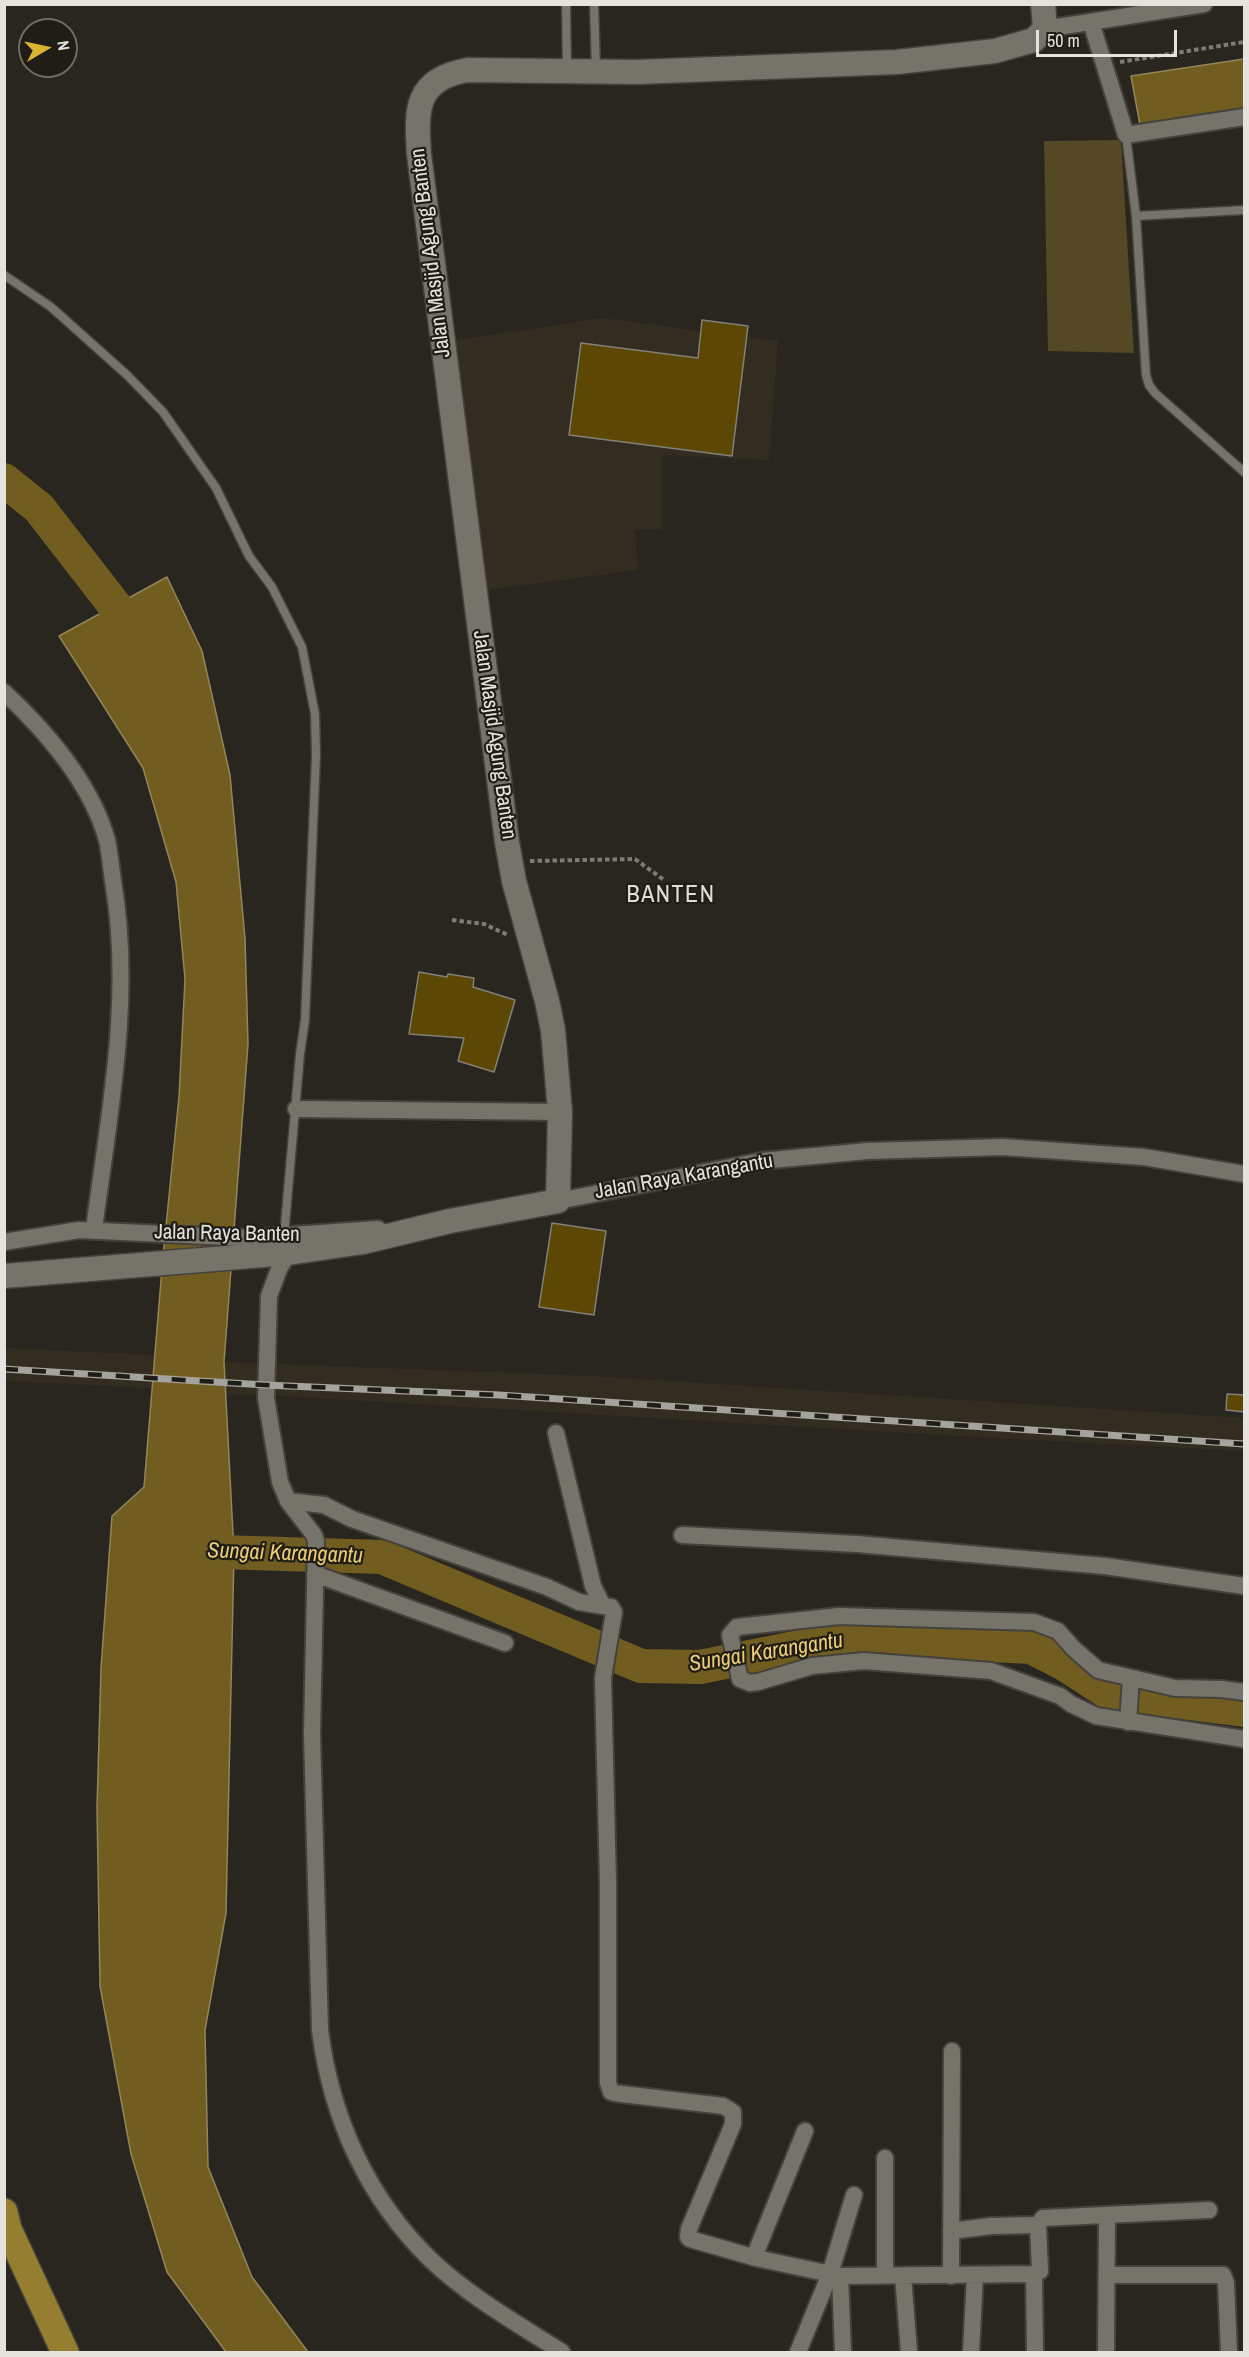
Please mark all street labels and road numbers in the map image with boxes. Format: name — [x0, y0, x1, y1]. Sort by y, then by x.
street label: Jalan Masjid Agung Banten — [406, 147, 456, 359]
street label: Jalan Masjid Agung Banten — [467, 629, 521, 841]
street label: Jalan Raya Karangantu — [593, 1149, 775, 1205]
street label: Jalan Raya Banten — [154, 1220, 300, 1248]

